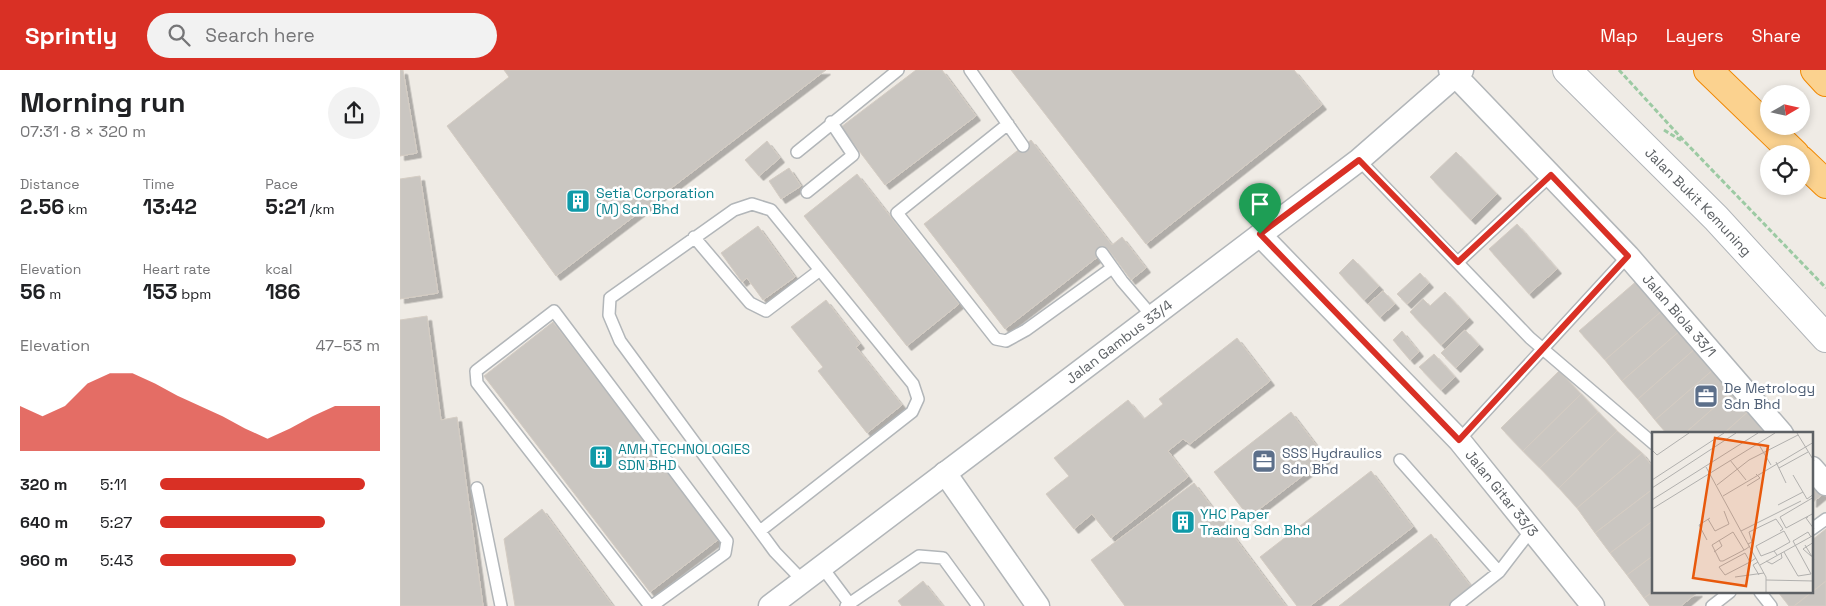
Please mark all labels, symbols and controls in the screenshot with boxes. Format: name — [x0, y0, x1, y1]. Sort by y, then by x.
search box — [147, 13, 497, 58]
text: Sprintly — [25, 20, 117, 51]
icon: search — [165, 21, 193, 49]
text: Search here — [205, 23, 315, 48]
text: Map — [1600, 24, 1638, 47]
text: Layers — [1666, 24, 1723, 47]
text: Share — [1751, 24, 1801, 47]
text: Morning run — [20, 84, 185, 120]
north arrow — [1760, 85, 1810, 135]
map controls — [1760, 85, 1810, 195]
button: share — [328, 87, 380, 139]
text: 07:31 · 8 × 320 m — [20, 121, 146, 142]
street label: Jalan Bukit Kemuning — [1641, 143, 1756, 260]
button: locate — [1760, 145, 1810, 195]
text: Distance — [20, 175, 80, 193]
text: Time — [143, 175, 175, 193]
text: Pace — [265, 175, 298, 193]
pin — [1239, 183, 1281, 234]
place label: Setia Corporation (M) Sdn Bhd — [596, 184, 714, 218]
building icon: Setia Corporation (M) Sdn Bhd — [565, 188, 591, 214]
icon: arrive — [1246, 190, 1274, 218]
text: 2.56 — [20, 193, 64, 220]
text: 13:42 — [143, 193, 197, 220]
text: 5:21 — [265, 193, 306, 220]
text: km — [64, 200, 87, 218]
text: /km — [306, 200, 335, 218]
text: Elevation — [20, 260, 81, 278]
text: Heart rate — [143, 260, 211, 278]
text: kcal — [265, 260, 292, 278]
street label: Jalan Biola 33/1 — [1639, 270, 1720, 361]
text: 56 — [20, 278, 46, 305]
text: 153 — [143, 278, 178, 305]
text: 186 — [265, 278, 300, 305]
text: m — [46, 285, 61, 303]
text: bpm — [178, 285, 211, 303]
street label: Jalan Gambus 33/4 — [1063, 295, 1176, 388]
text: Elevation — [20, 335, 90, 356]
text: 47–53 m — [316, 335, 380, 356]
place label: De Metrology Sdn Bhd — [1724, 379, 1815, 413]
office icon: De Metrology Sdn Bhd — [1693, 383, 1719, 409]
inset map — [1652, 432, 1814, 594]
place label: AMH TECHNOLOGIES SDN BHD — [618, 440, 750, 474]
building icon: AMH TECHNOLOGIES SDN BHD — [588, 444, 614, 470]
place label: SSS Hydraulics Sdn Bhd — [1282, 444, 1382, 478]
street label: Jalan Gitar 33/3 — [1461, 446, 1542, 540]
office icon: SSS Hydraulics Sdn Bhd — [1251, 448, 1277, 474]
text: 320 m — [20, 474, 67, 495]
text: 5:11 — [100, 474, 127, 495]
place label: YHC Paper Trading Sdn Bhd — [1200, 505, 1310, 539]
building icon: YHC Paper Trading Sdn Bhd — [1170, 509, 1196, 535]
text: 640 m — [20, 512, 68, 533]
text: 5:27 — [100, 512, 132, 533]
text: 960 m — [20, 550, 68, 571]
text: 5:43 — [100, 550, 133, 571]

